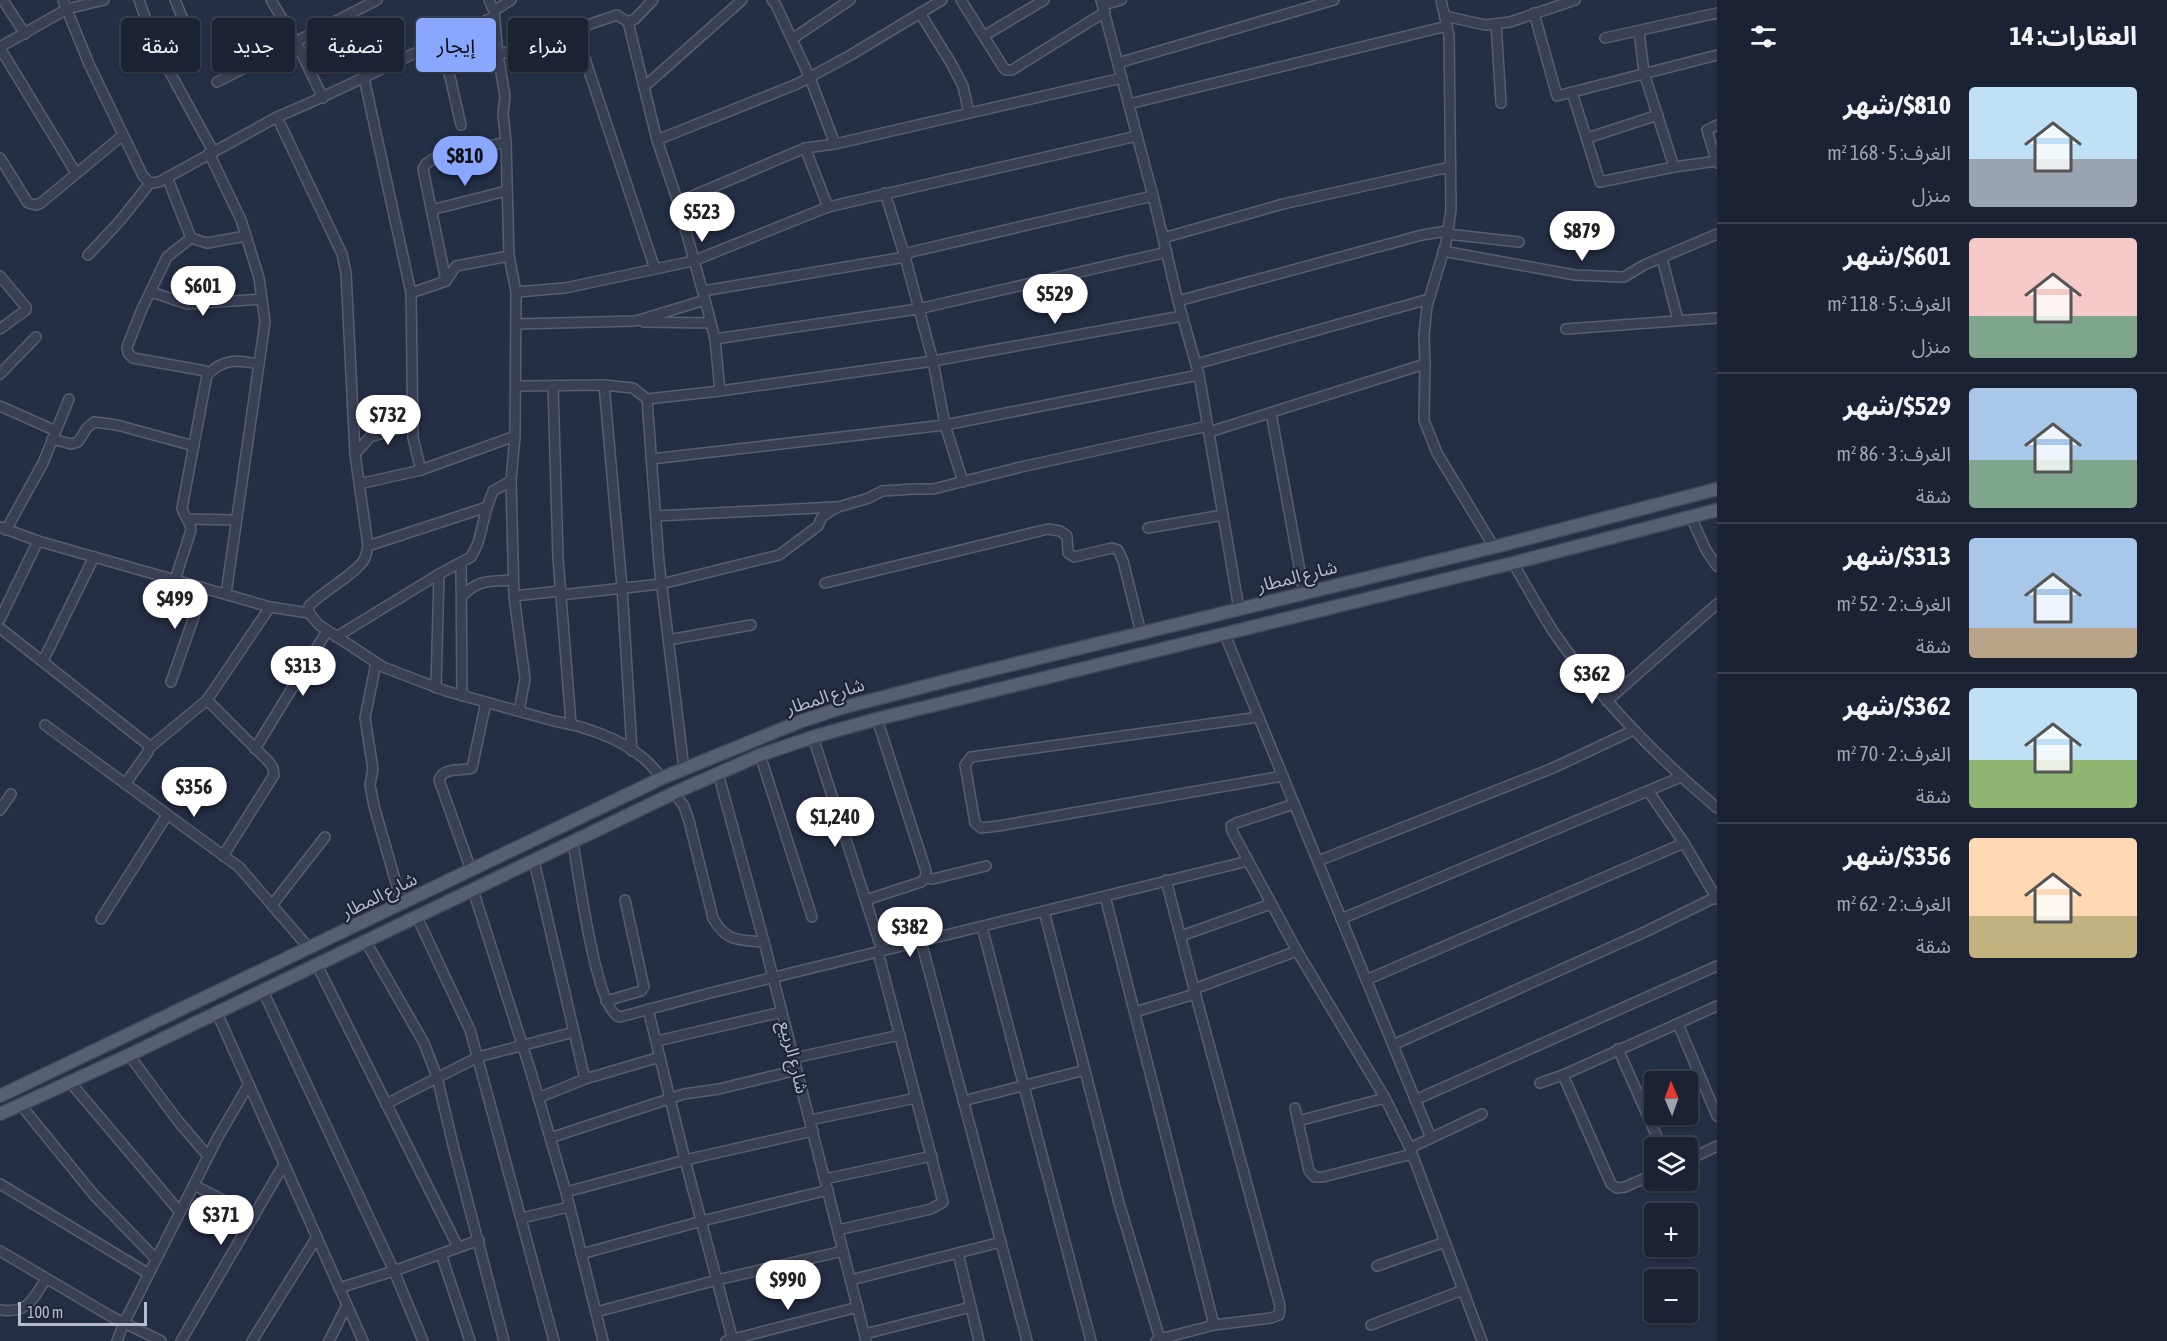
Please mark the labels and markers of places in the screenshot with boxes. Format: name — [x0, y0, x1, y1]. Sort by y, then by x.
pin: $810 — [429, 136, 501, 187]
pin: $523 — [666, 192, 738, 243]
pin: $879 — [1546, 211, 1618, 262]
pin: $601 — [167, 266, 239, 317]
pin: $529 — [1019, 274, 1091, 325]
pin: $732 — [352, 395, 424, 446]
pin: $499 — [139, 579, 211, 630]
pin: $313 — [267, 646, 339, 697]
pin: $362 — [1556, 654, 1628, 705]
pin: $356 — [158, 767, 230, 818]
pin: $1,240 — [786, 797, 884, 848]
pin: $382 — [874, 907, 946, 958]
pin: $371 — [185, 1195, 257, 1246]
pin: $990 — [752, 1260, 824, 1311]

